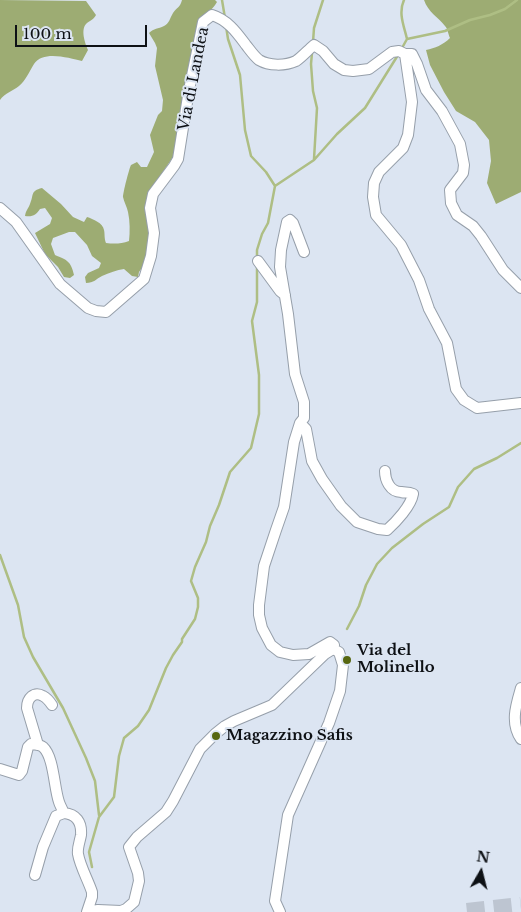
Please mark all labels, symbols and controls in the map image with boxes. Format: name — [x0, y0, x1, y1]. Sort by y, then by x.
scale bar — [18, 15, 150, 47]
text: 100 m — [23, 24, 72, 43]
street label: Via di Landea — [175, 26, 213, 132]
place label: Via del Molinello — [357, 642, 435, 677]
marker: Via del Molinello — [341, 654, 353, 666]
place label: Magazzino Safis — [226, 727, 353, 745]
marker: Magazzino Safis — [210, 730, 222, 742]
north arrow — [456, 847, 506, 897]
text: N — [475, 847, 491, 867]

